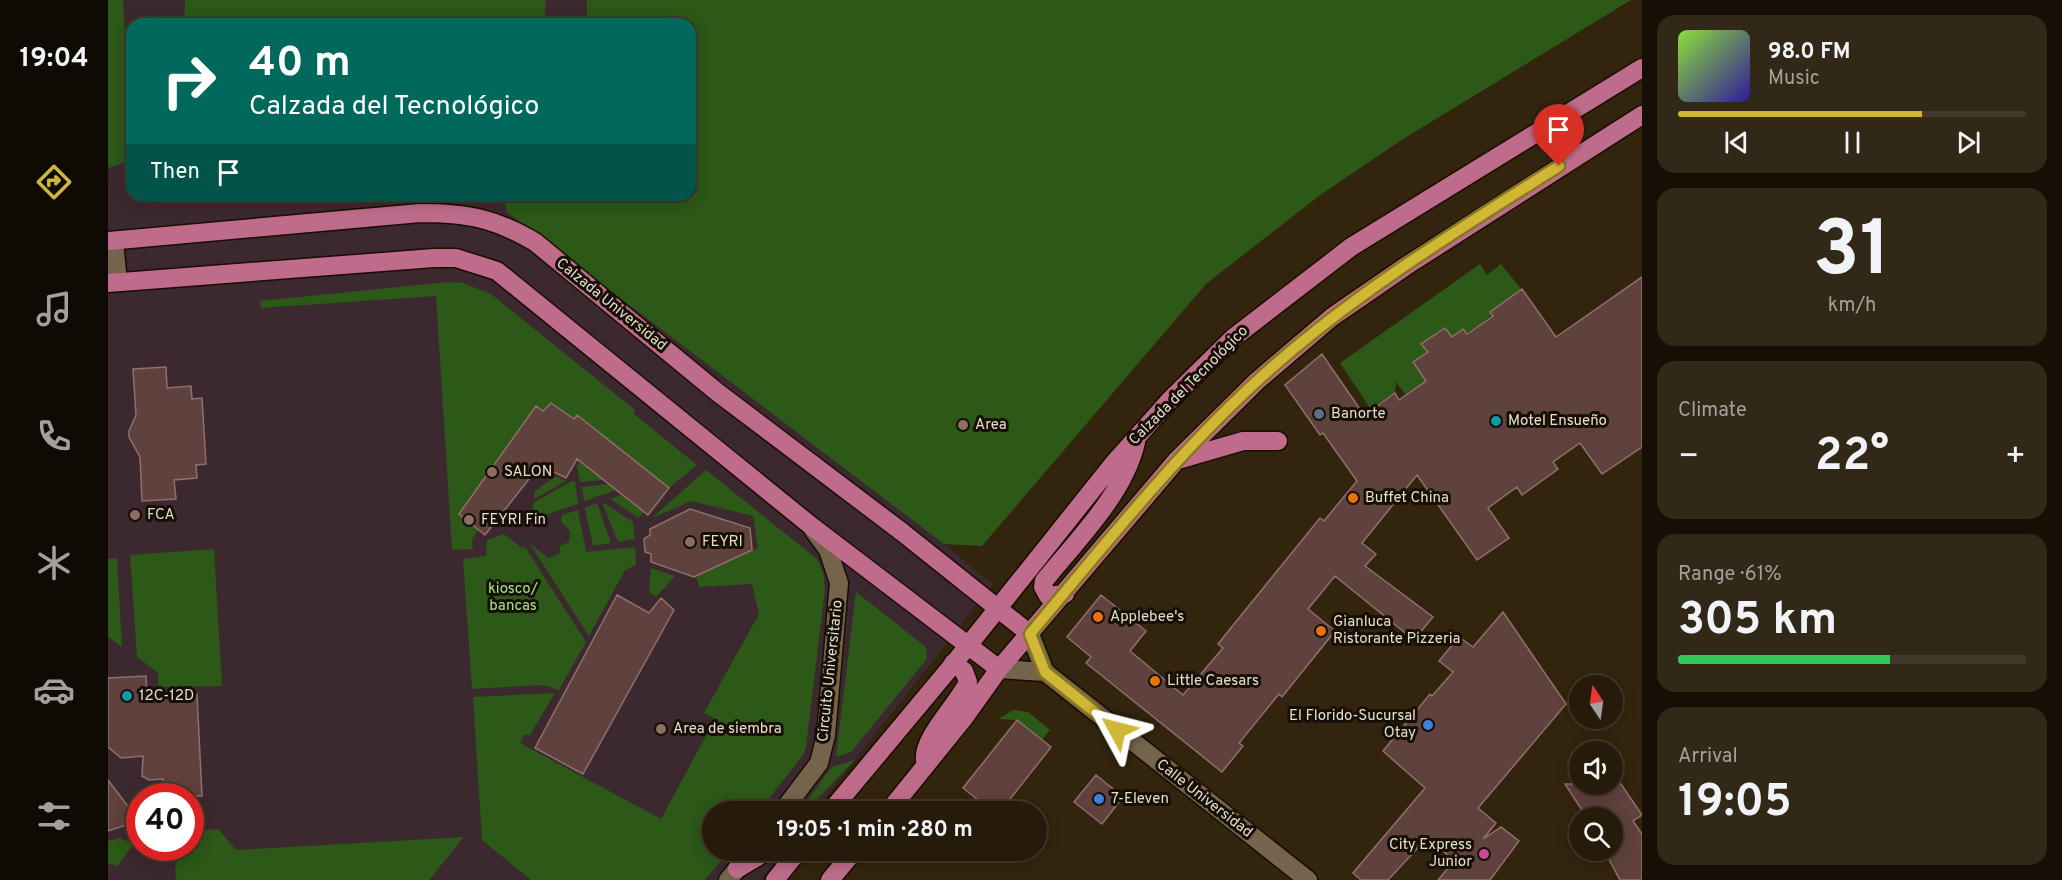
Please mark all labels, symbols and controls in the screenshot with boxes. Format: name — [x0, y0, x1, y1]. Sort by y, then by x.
text: 40 m — [249, 38, 351, 91]
text: 98.0 FM — [1768, 39, 1851, 66]
text: 19:04 — [19, 42, 89, 76]
icon: right — [150, 42, 228, 120]
text: Music — [1768, 66, 1820, 92]
text: Calzada del Tecnológico — [249, 90, 539, 124]
pin — [1533, 104, 1584, 166]
icon: arrive — [1542, 113, 1575, 146]
icon: previous — [1720, 126, 1753, 159]
icon: pause — [1836, 126, 1869, 159]
icon: next — [1952, 126, 1985, 159]
icon: arrive — [212, 156, 245, 189]
text: Then — [150, 159, 200, 186]
icon: directions — [33, 161, 75, 203]
text: 31 — [1813, 204, 1891, 303]
street label: Calzada Universidad — [552, 255, 670, 355]
icon: music — [33, 288, 75, 330]
text: km/h — [1828, 293, 1876, 319]
street label: Calzada del Tecnológico — [1125, 322, 1253, 450]
text: Climate — [1678, 398, 1747, 424]
place label: Banorte — [1331, 405, 1386, 424]
marker: Banorte — [1312, 407, 1326, 421]
place label: Motel Ensueño — [1508, 412, 1607, 431]
marker: Motel Ensueño — [1489, 414, 1503, 428]
icon: phone — [33, 415, 75, 457]
place label: Area — [975, 416, 1007, 435]
marker: Area — [956, 418, 970, 432]
text: 22° — [1815, 429, 1889, 486]
text: − — [1678, 437, 1699, 479]
text: + — [2005, 437, 2026, 479]
place label: SALON — [504, 463, 552, 482]
marker: SALON — [485, 465, 499, 479]
place label: Buffet China — [1365, 489, 1449, 508]
marker: Buffet China — [1346, 491, 1360, 505]
place label: FCA — [147, 506, 175, 525]
marker: FCA — [128, 508, 142, 522]
place label: FEYRI Fin — [481, 511, 546, 530]
marker: FEYRI Fin — [462, 513, 476, 527]
place label: FEYRI — [702, 533, 743, 552]
marker: FEYRI — [683, 535, 697, 549]
icon: climate — [33, 542, 75, 584]
text: Range · 61% — [1678, 562, 1782, 588]
park label: kiosco/ bancas — [488, 580, 539, 616]
text: 305 km — [1678, 593, 1837, 650]
street label: Circuito Universitario — [814, 599, 848, 743]
place label: Applebee's — [1110, 608, 1184, 627]
marker: Applebee's — [1091, 610, 1105, 624]
place label: Gianluca Ristorante Pizzeria — [1333, 613, 1460, 649]
marker: Gianluca Ristorante Pizzeria — [1314, 624, 1328, 638]
icon: car — [33, 669, 75, 711]
place label: Little Caesars — [1167, 672, 1259, 691]
marker: Little Caesars — [1148, 674, 1162, 688]
north arrow — [1569, 675, 1623, 729]
map controls — [1569, 675, 1623, 861]
place label: 12C-12D — [139, 687, 194, 706]
marker: 12C-12D — [120, 689, 134, 703]
position arrow — [1085, 698, 1149, 762]
place label: El Florido-Sucursal Otay — [1289, 707, 1416, 743]
marker: El Florido-Sucursal Otay — [1421, 718, 1435, 732]
place label: Area de siembra — [673, 720, 782, 739]
marker: Area de siembra — [654, 722, 668, 736]
button: sound — [1569, 741, 1623, 795]
text: Arrival — [1678, 744, 1738, 770]
street label: Calle Universidad — [1152, 756, 1256, 842]
text: 19:05 — [1678, 775, 1792, 832]
speed limit sign: 40 — [126, 783, 204, 861]
place label: 7-Eleven — [1111, 790, 1169, 809]
marker: 7-Eleven — [1092, 792, 1106, 806]
icon: filters — [33, 795, 75, 837]
button: search — [1569, 807, 1623, 861]
text: 19:05 · 1 min · 280 m — [776, 817, 973, 844]
place label: City Express Junior — [1389, 836, 1472, 872]
marker: City Express Junior — [1477, 847, 1491, 861]

